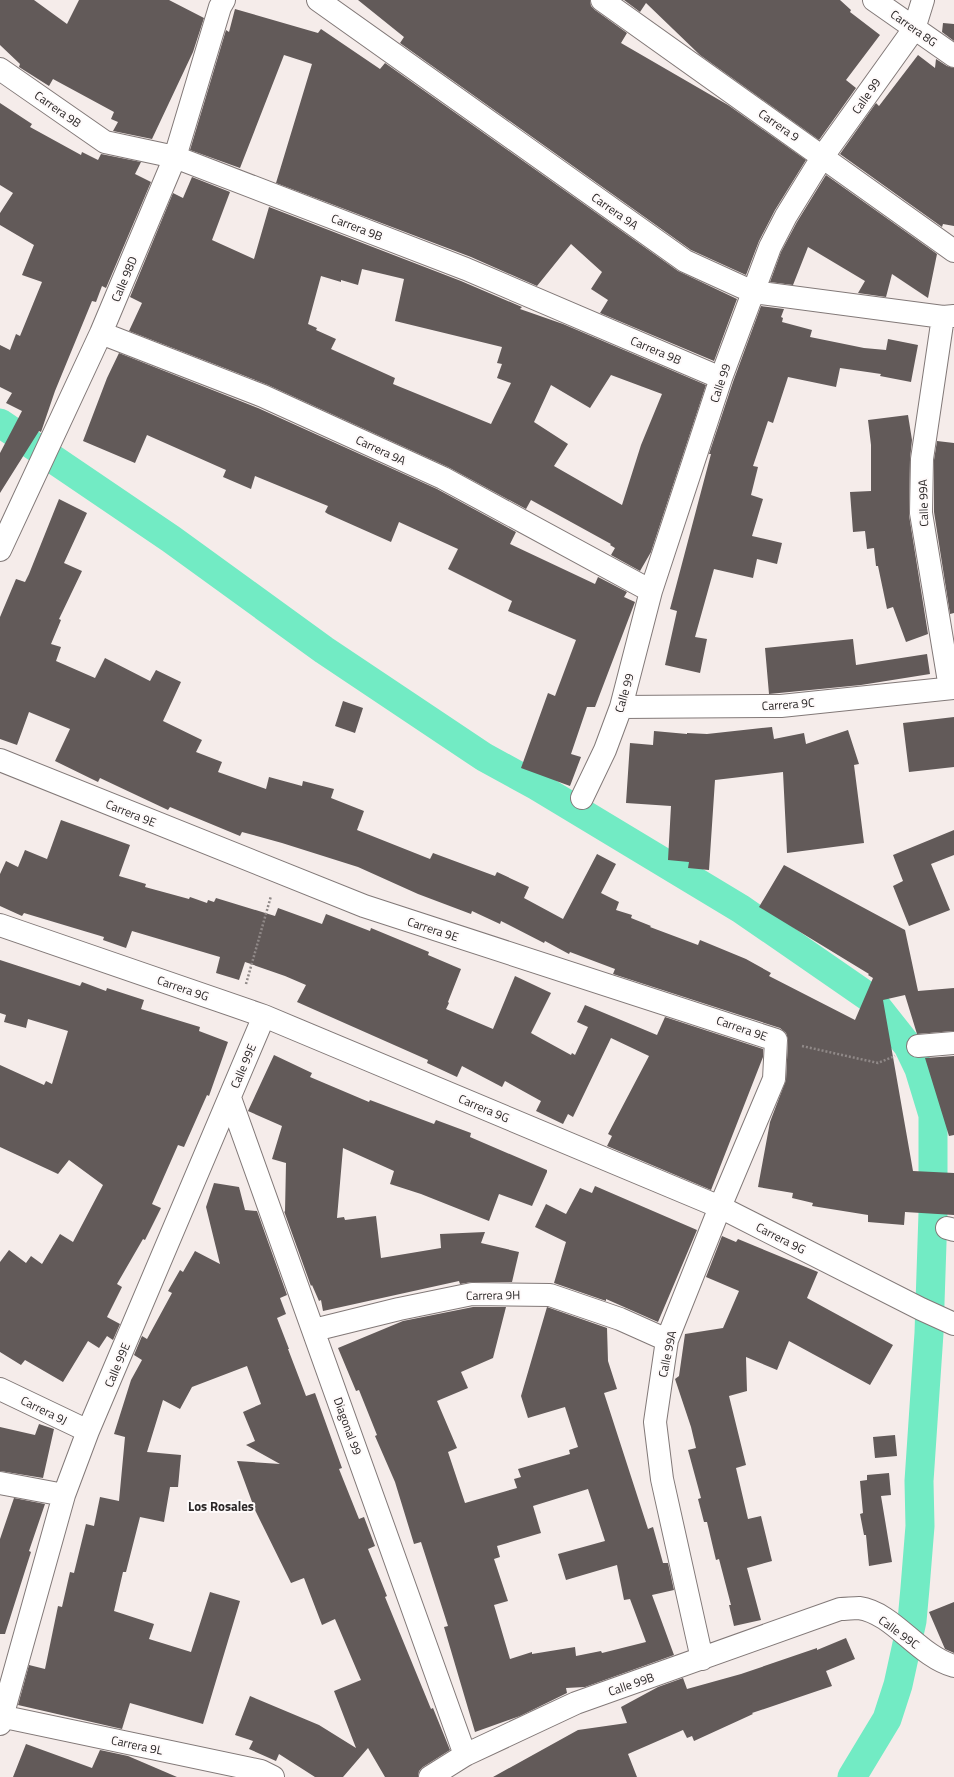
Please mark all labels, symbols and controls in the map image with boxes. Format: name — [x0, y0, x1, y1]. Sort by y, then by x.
street label: Carrera 8G — [887, 5, 941, 51]
street label: Calle 99 — [847, 74, 885, 118]
street label: Carrera 9B — [31, 86, 85, 132]
street label: Carrera 9 — [755, 104, 804, 146]
street label: Carrera 9A — [588, 188, 642, 234]
street label: Carrera 9B — [329, 209, 385, 245]
street label: Calle 98D — [106, 253, 142, 305]
street label: Carrera 9B — [628, 331, 684, 369]
street label: Calle 99 — [704, 361, 736, 405]
street label: Carrera 9A — [353, 430, 409, 470]
street label: Calle 99A — [913, 479, 933, 527]
street label: Calle 99 — [609, 671, 639, 715]
street label: Carrera 9C — [761, 693, 815, 715]
street label: Carrera 9E — [103, 794, 159, 832]
street label: Carrera 9E — [405, 912, 461, 946]
street label: Carrera 9G — [155, 970, 211, 1006]
street label: Carrera 9E — [714, 1010, 770, 1046]
street label: Calle 99E — [225, 1040, 261, 1091]
street label: Carrera 9G — [456, 1089, 512, 1127]
street label: Carrera 9G — [753, 1217, 809, 1259]
street label: Carrera 9H — [466, 1285, 520, 1305]
street label: Calle 99A — [653, 1329, 681, 1379]
street label: Calle 99E — [99, 1339, 135, 1390]
street label: Carrera 9J — [17, 1391, 71, 1429]
street label: Diagonal 99 — [329, 1394, 367, 1458]
district label: Los Rosales — [188, 1496, 254, 1516]
street label: Calle 99C — [874, 1611, 924, 1654]
street label: Calle 99B — [605, 1667, 657, 1701]
street label: Carrera 9L — [110, 1730, 165, 1760]

